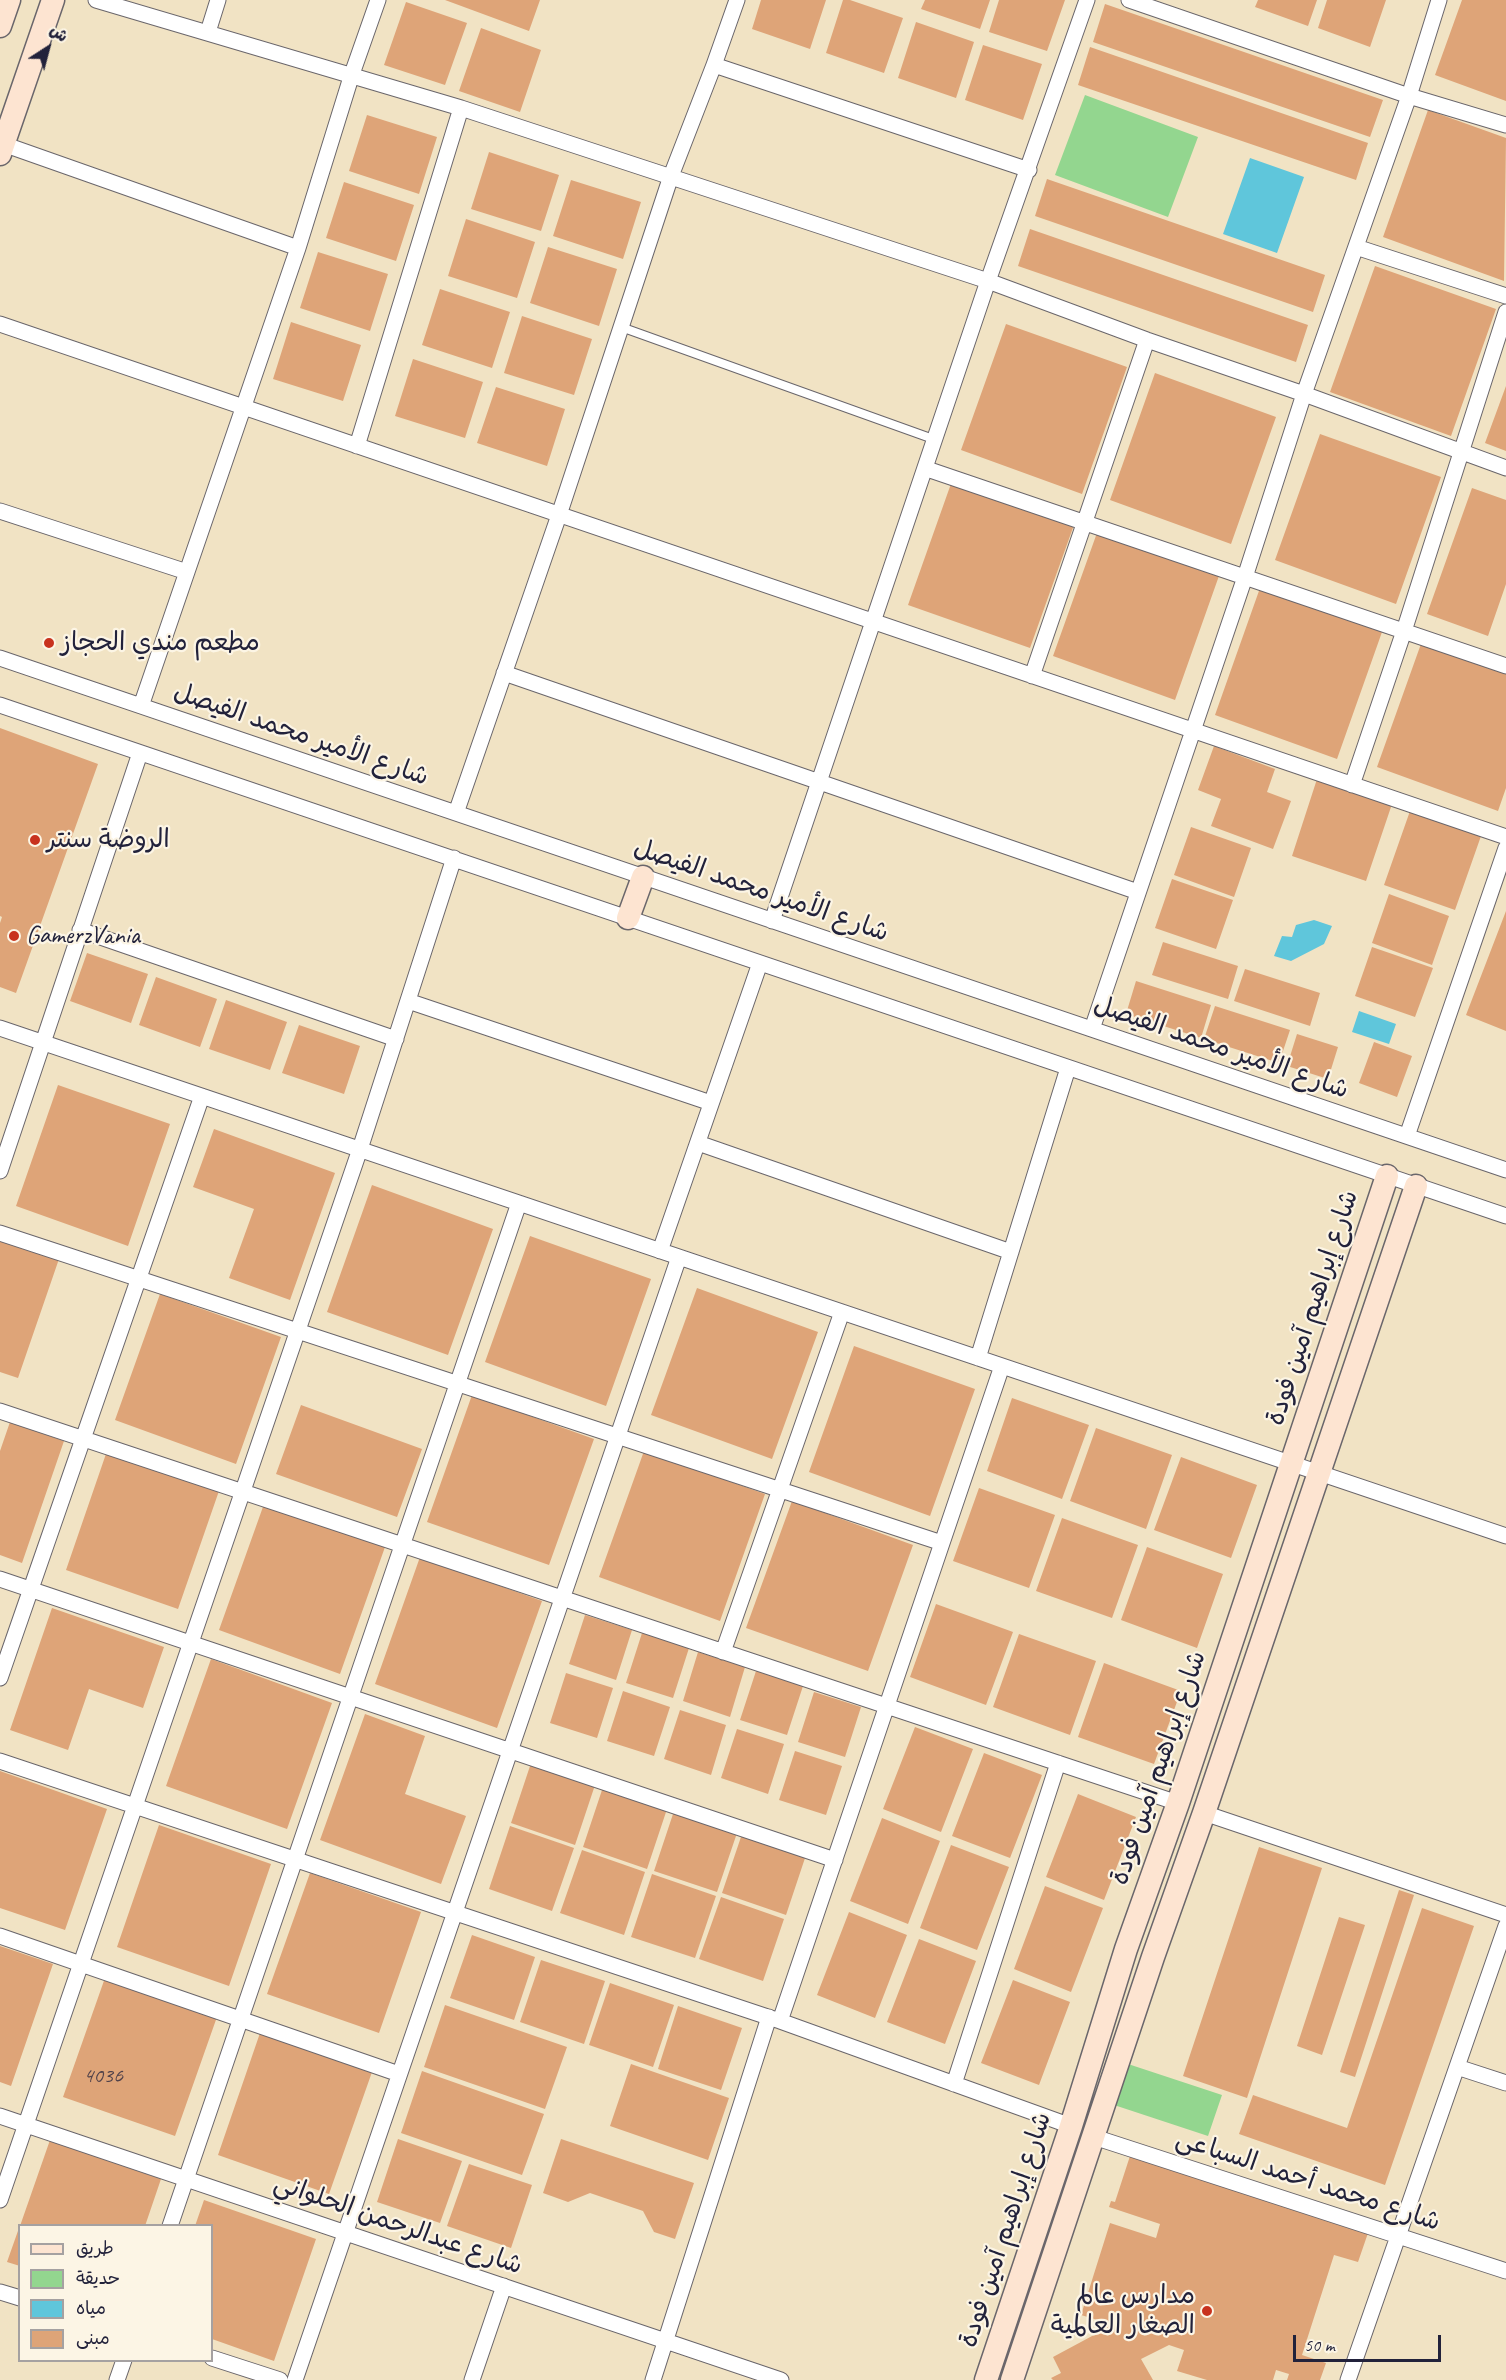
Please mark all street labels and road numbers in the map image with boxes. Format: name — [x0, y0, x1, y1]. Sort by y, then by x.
street label: شارع الأمير محمد الفيصل — [169, 677, 433, 793]
street label: شارع الأمير محمد الفيصل — [629, 833, 893, 949]
street label: شارع الأمير محمد الفيصل — [1089, 990, 1353, 1106]
street label: شارع إبراهيم آمين فودة — [1260, 1186, 1366, 1430]
street label: شارع إبراهيم آمين فودة — [1104, 1647, 1214, 1889]
street label: شارع إبراهيم آمين فودة — [953, 2108, 1059, 2352]
street label: شارع محمد أحمد السباعى — [1172, 2124, 1444, 2238]
street label: شارع عبدالرحمن الحلواني — [270, 2168, 526, 2282]

